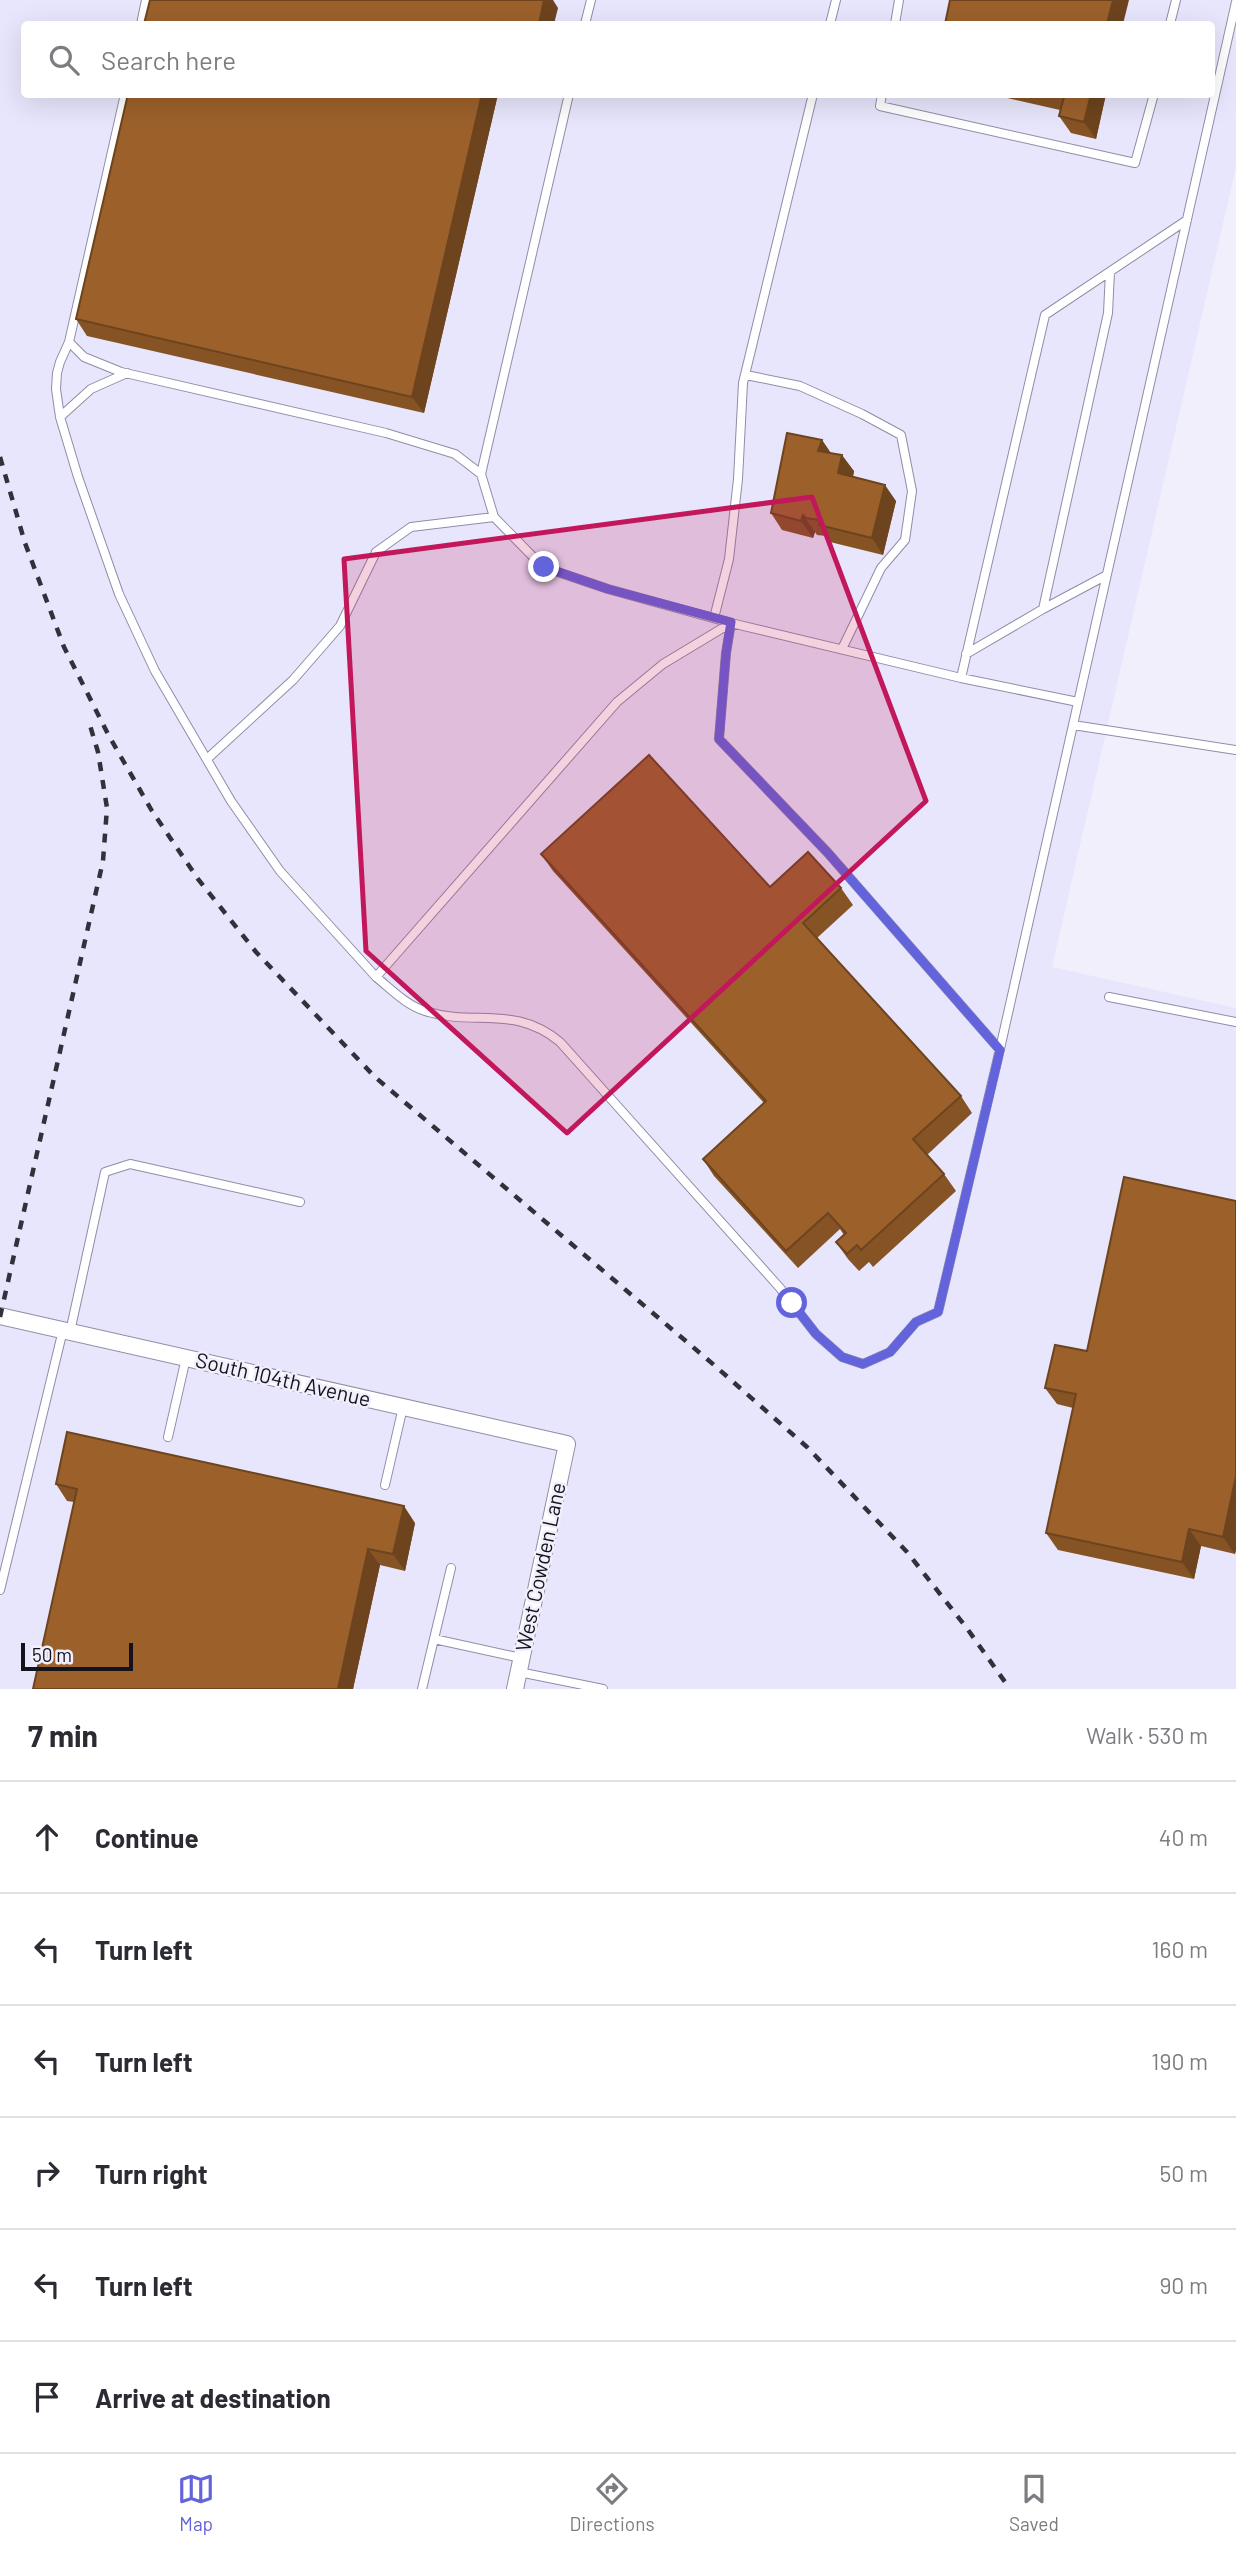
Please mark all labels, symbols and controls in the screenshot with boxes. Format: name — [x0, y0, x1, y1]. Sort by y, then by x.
search box — [21, 21, 1215, 98]
icon: search — [45, 41, 83, 79]
text: Search here — [101, 44, 236, 75]
route end — [528, 551, 559, 582]
route start — [776, 1287, 807, 1318]
street label: South 104th Avenue — [193, 1346, 373, 1411]
street label: West Cowden Lane — [509, 1480, 570, 1653]
scale bar — [21, 1640, 133, 1672]
text: 50 m — [32, 1643, 72, 1666]
text: 7 min — [28, 1717, 98, 1753]
text: Walk · 530 m — [1086, 1721, 1208, 1749]
icon: ahead — [28, 1818, 66, 1856]
text: Continue — [95, 1822, 199, 1853]
text: 40 m — [1159, 1823, 1208, 1851]
icon: left — [28, 1930, 66, 1968]
text: Turn left — [95, 1934, 193, 1965]
text: 160 m — [1151, 1935, 1208, 1963]
icon: left — [28, 2042, 66, 2080]
text: Turn left — [95, 2046, 193, 2077]
text: 190 m — [1151, 2047, 1208, 2075]
icon: right — [28, 2154, 66, 2192]
text: Turn right — [95, 2158, 208, 2189]
text: 50 m — [1160, 2159, 1208, 2187]
icon: left — [28, 2266, 66, 2304]
text: Turn left — [95, 2270, 193, 2301]
text: 90 m — [1159, 2271, 1208, 2299]
icon: arrive — [28, 2378, 66, 2416]
text: Arrive at destination — [95, 2382, 331, 2413]
tab: Map — [177, 2470, 215, 2535]
tab: Directions — [570, 2470, 655, 2535]
tab: Saved — [1009, 2470, 1059, 2535]

